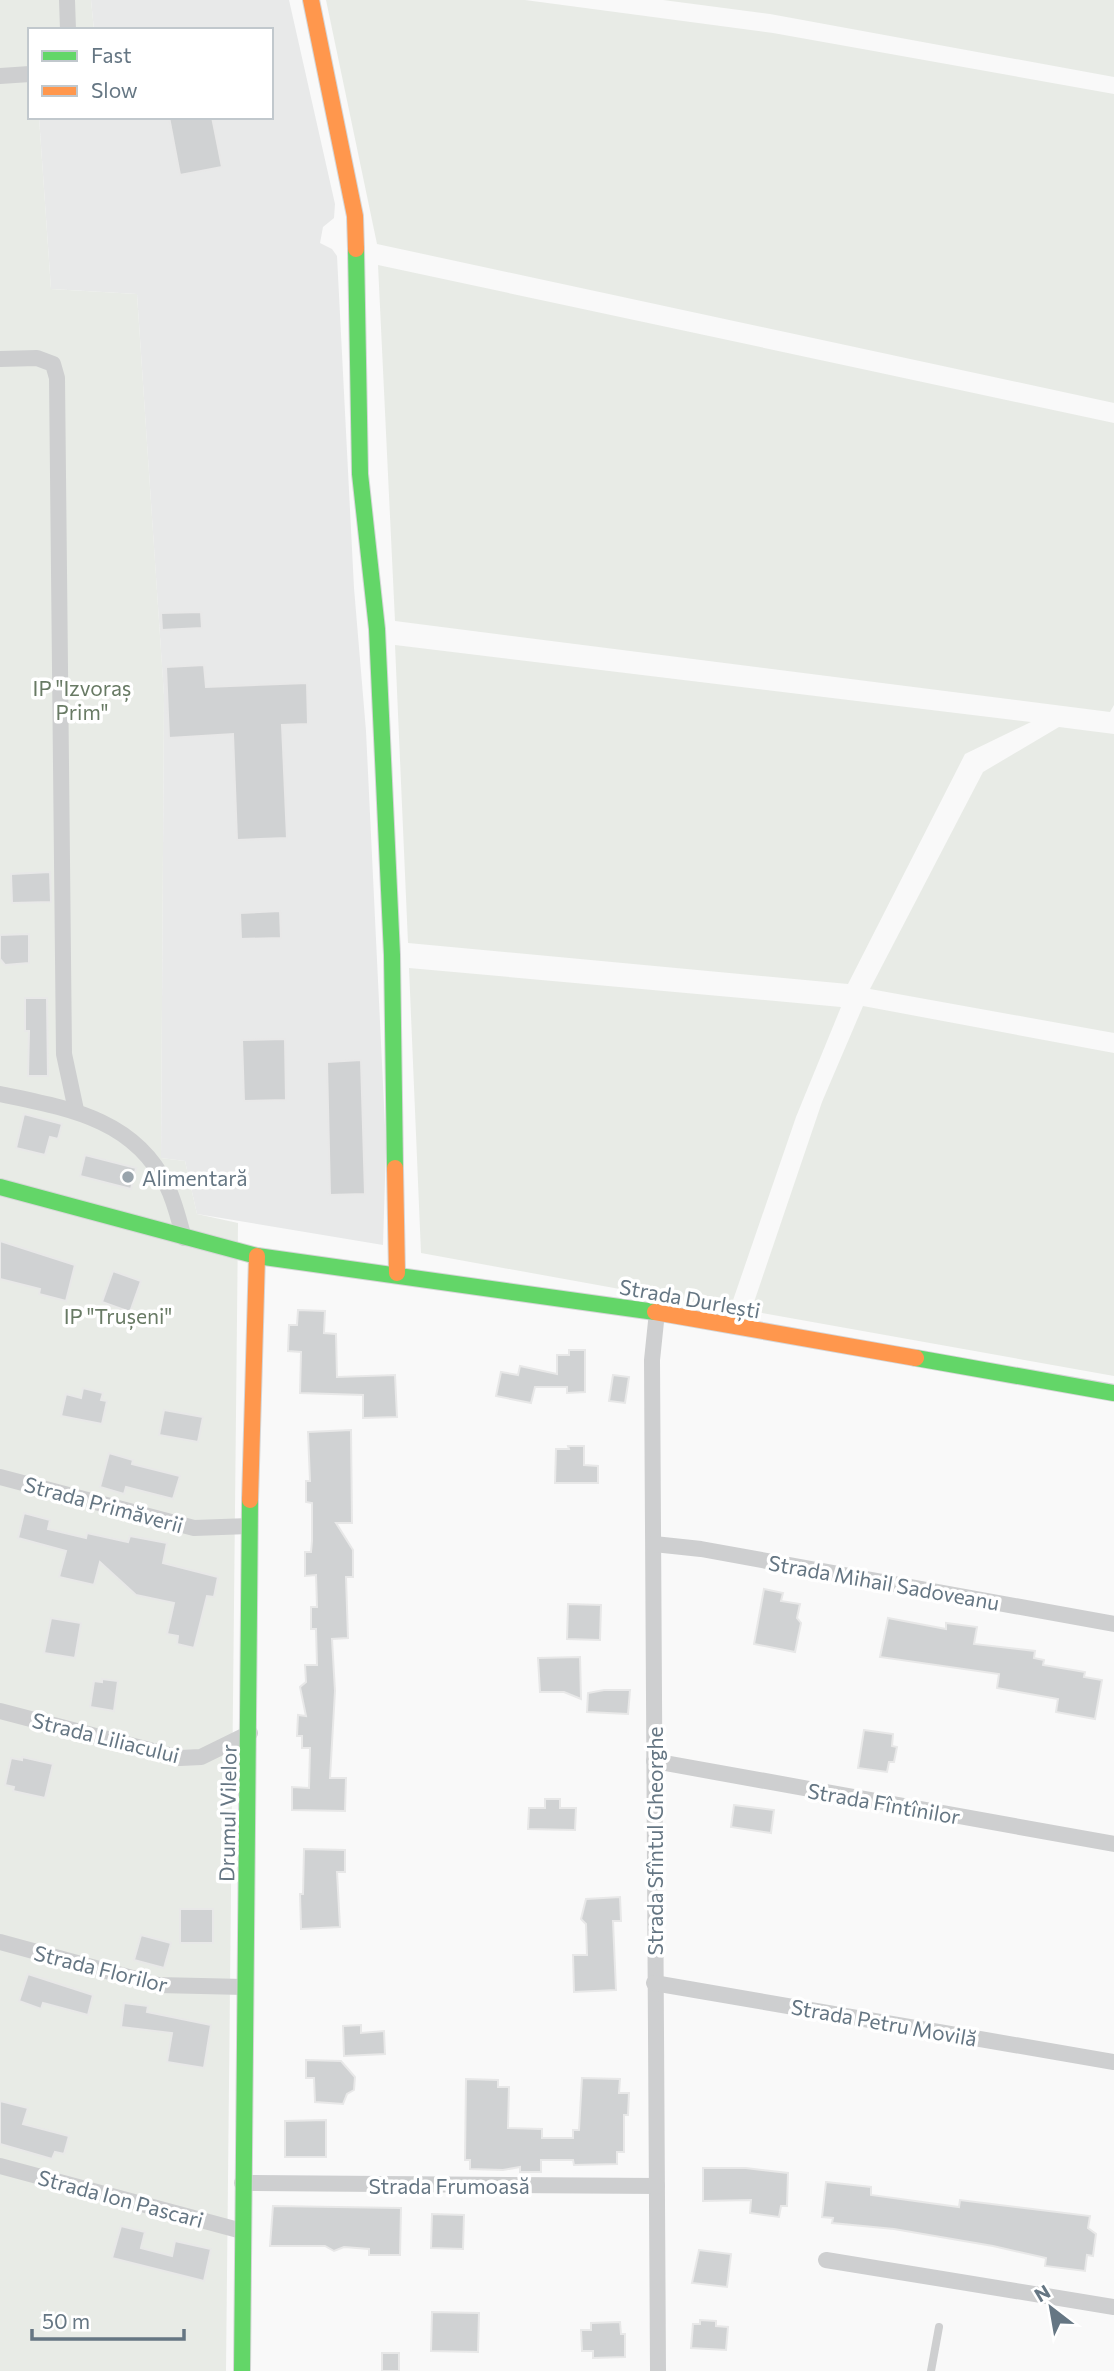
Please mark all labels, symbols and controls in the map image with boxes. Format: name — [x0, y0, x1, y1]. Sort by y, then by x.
legend — [28, 28, 273, 119]
text: Fast — [91, 42, 132, 67]
text: Slow — [91, 77, 138, 102]
park label: IP "Izvoraș Prim" — [33, 675, 131, 724]
place label: Alimentară — [142, 1165, 247, 1190]
marker: Alimentară — [120, 1169, 136, 1185]
street label: Strada Durlești — [617, 1273, 762, 1325]
park label: IP "Trușeni" — [64, 1303, 172, 1330]
street label: Strada Primăverii — [22, 1471, 186, 1537]
street label: Strada Mihail Sadoveanu — [767, 1549, 1001, 1615]
street label: Strada Liliacului — [30, 1707, 182, 1767]
street label: Strada Sfîntul Gheorghe — [642, 1726, 667, 1956]
street label: Drumul Vilelor — [213, 1744, 241, 1882]
street label: Strada Fîntînilor — [806, 1777, 962, 1829]
street label: Strada Florilor — [32, 1939, 170, 1997]
street label: Strada Petru Movilă — [789, 1993, 979, 2051]
street label: Strada Ion Pascari — [35, 2164, 207, 2232]
street label: Strada Frumoasă — [368, 2173, 530, 2198]
north arrow — [1016, 2273, 1086, 2343]
text: N — [1030, 2279, 1054, 2307]
scale bar — [32, 2298, 184, 2342]
text: 50 m — [42, 2308, 90, 2333]

